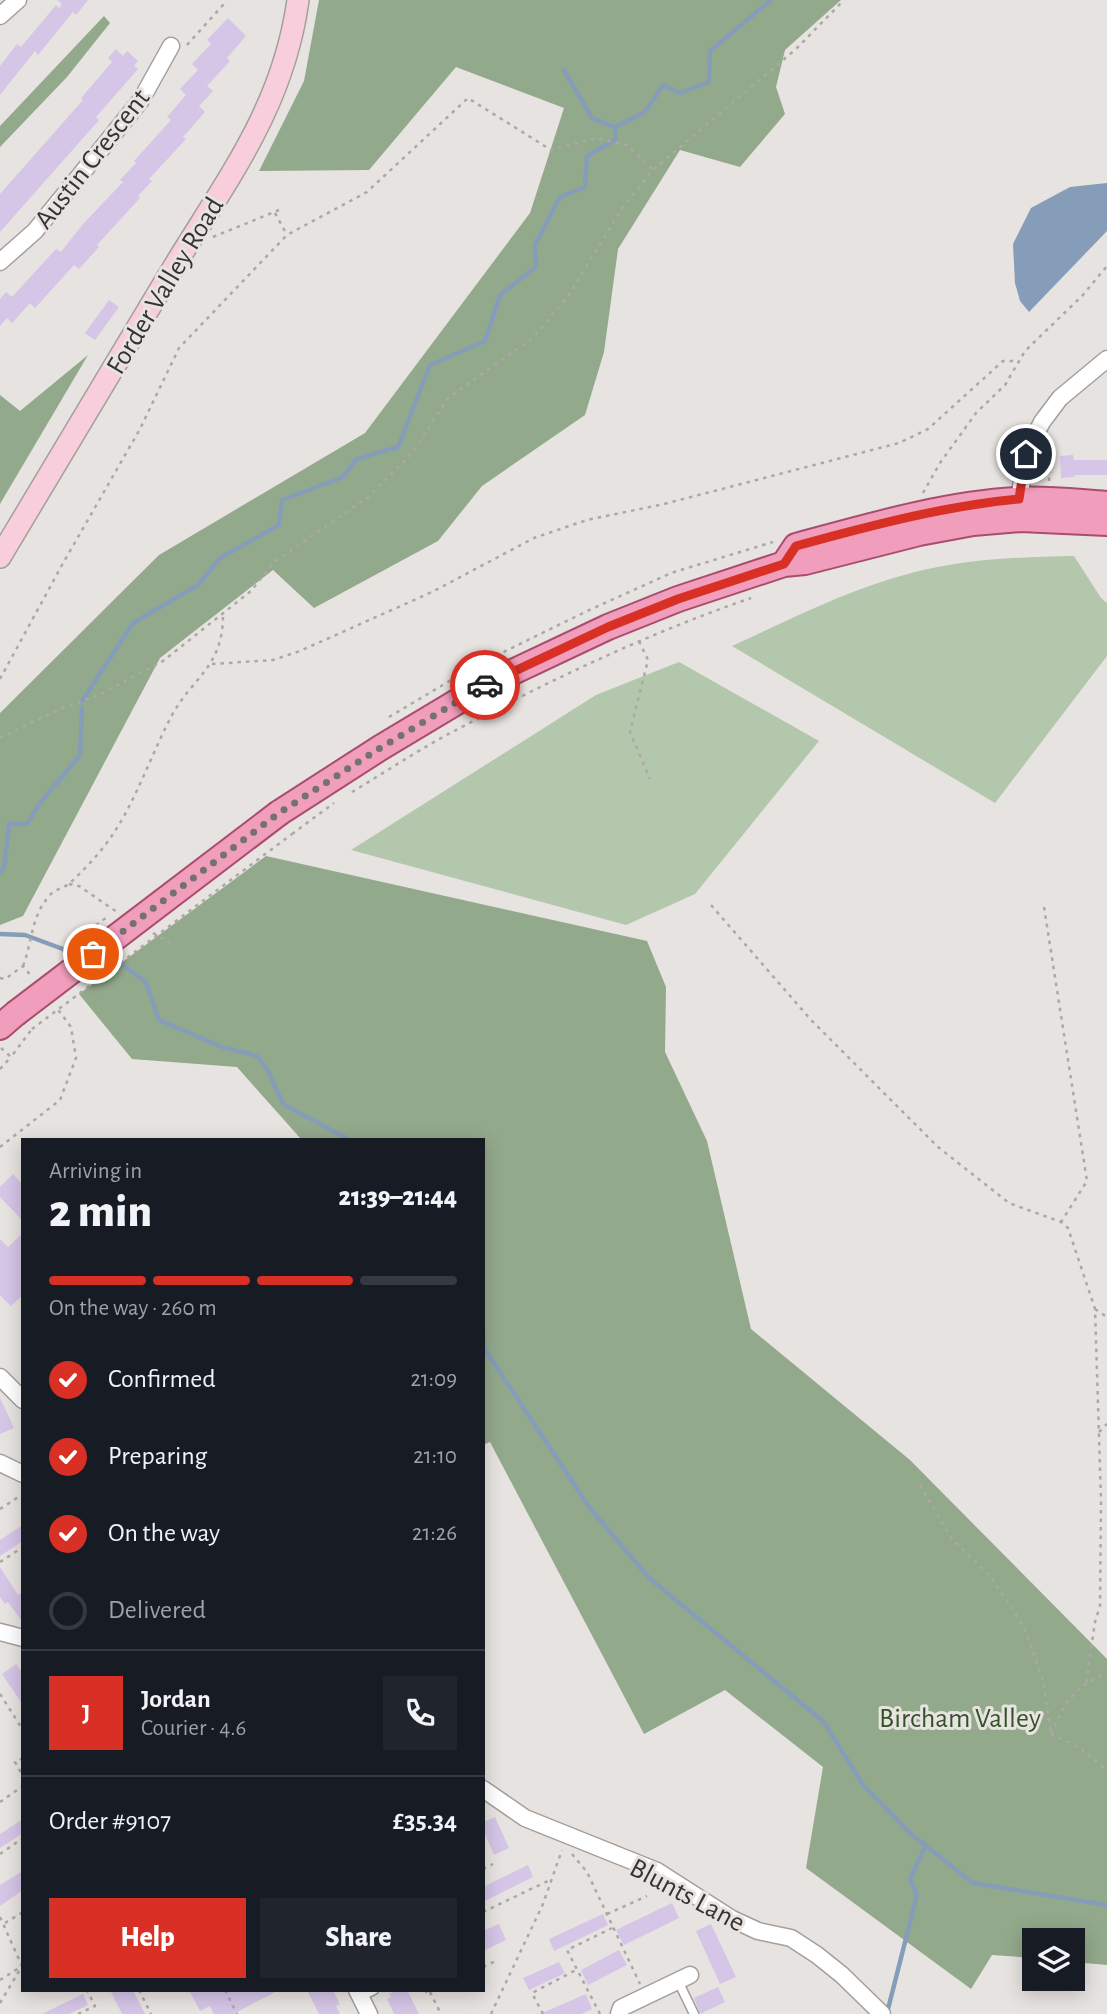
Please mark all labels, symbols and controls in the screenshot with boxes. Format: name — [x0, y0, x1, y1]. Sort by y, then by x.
street label: Austin Crescent — [30, 84, 155, 234]
street label: Forder Valley Road — [102, 193, 229, 379]
pin — [996, 424, 1056, 484]
icon: home — [1007, 435, 1045, 473]
courier — [450, 650, 520, 720]
icon: car — [466, 666, 504, 704]
pin — [63, 924, 123, 984]
icon: bag — [74, 935, 112, 973]
text: Arriving in — [49, 1160, 142, 1183]
text: 21:39–21:44 — [338, 1184, 457, 1210]
text: 2 min — [49, 1189, 152, 1235]
text: On the way · 260 m — [49, 1297, 217, 1320]
icon: check — [49, 1361, 87, 1399]
text: Confirmed — [108, 1366, 216, 1392]
text: 21:09 — [410, 1368, 457, 1391]
icon: check — [49, 1438, 87, 1476]
text: Preparing — [108, 1443, 207, 1469]
text: 21:10 — [413, 1445, 457, 1468]
icon: check — [49, 1515, 87, 1553]
text: On the way — [108, 1520, 220, 1546]
text: 21:26 — [412, 1522, 457, 1545]
text: Delivered — [108, 1597, 206, 1623]
button: phone — [383, 1676, 457, 1750]
text: Jordan — [141, 1686, 211, 1712]
text: J — [82, 1700, 90, 1726]
park label: Bircham Valley — [879, 1705, 1041, 1733]
text: Courier · 4.6 — [141, 1717, 246, 1740]
text: Order #9107 — [49, 1808, 171, 1834]
text: £35.34 — [393, 1808, 457, 1834]
street label: Blunts Lane — [625, 1854, 749, 1938]
button: Help — [49, 1898, 246, 1978]
button: Share — [260, 1898, 457, 1978]
map controls — [1022, 1928, 1085, 1991]
button: layers — [1022, 1928, 1085, 1991]

